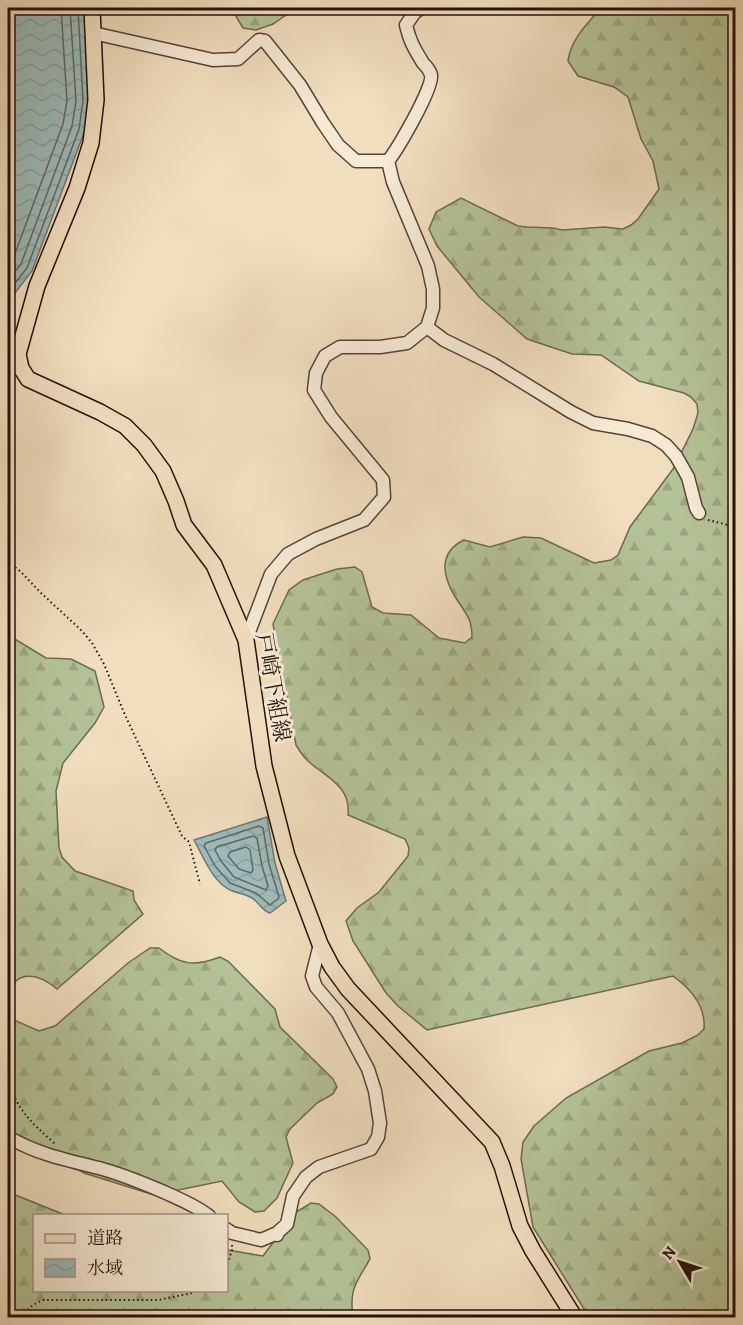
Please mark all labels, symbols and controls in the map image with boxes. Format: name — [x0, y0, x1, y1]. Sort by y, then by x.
street label: 戸崎下組線 — [249, 630, 297, 744]
legend — [33, 1214, 228, 1292]
text: 道路 — [87, 1226, 123, 1250]
north arrow — [650, 1232, 710, 1292]
text: N — [657, 1241, 682, 1265]
text: 水域 — [87, 1256, 123, 1280]

